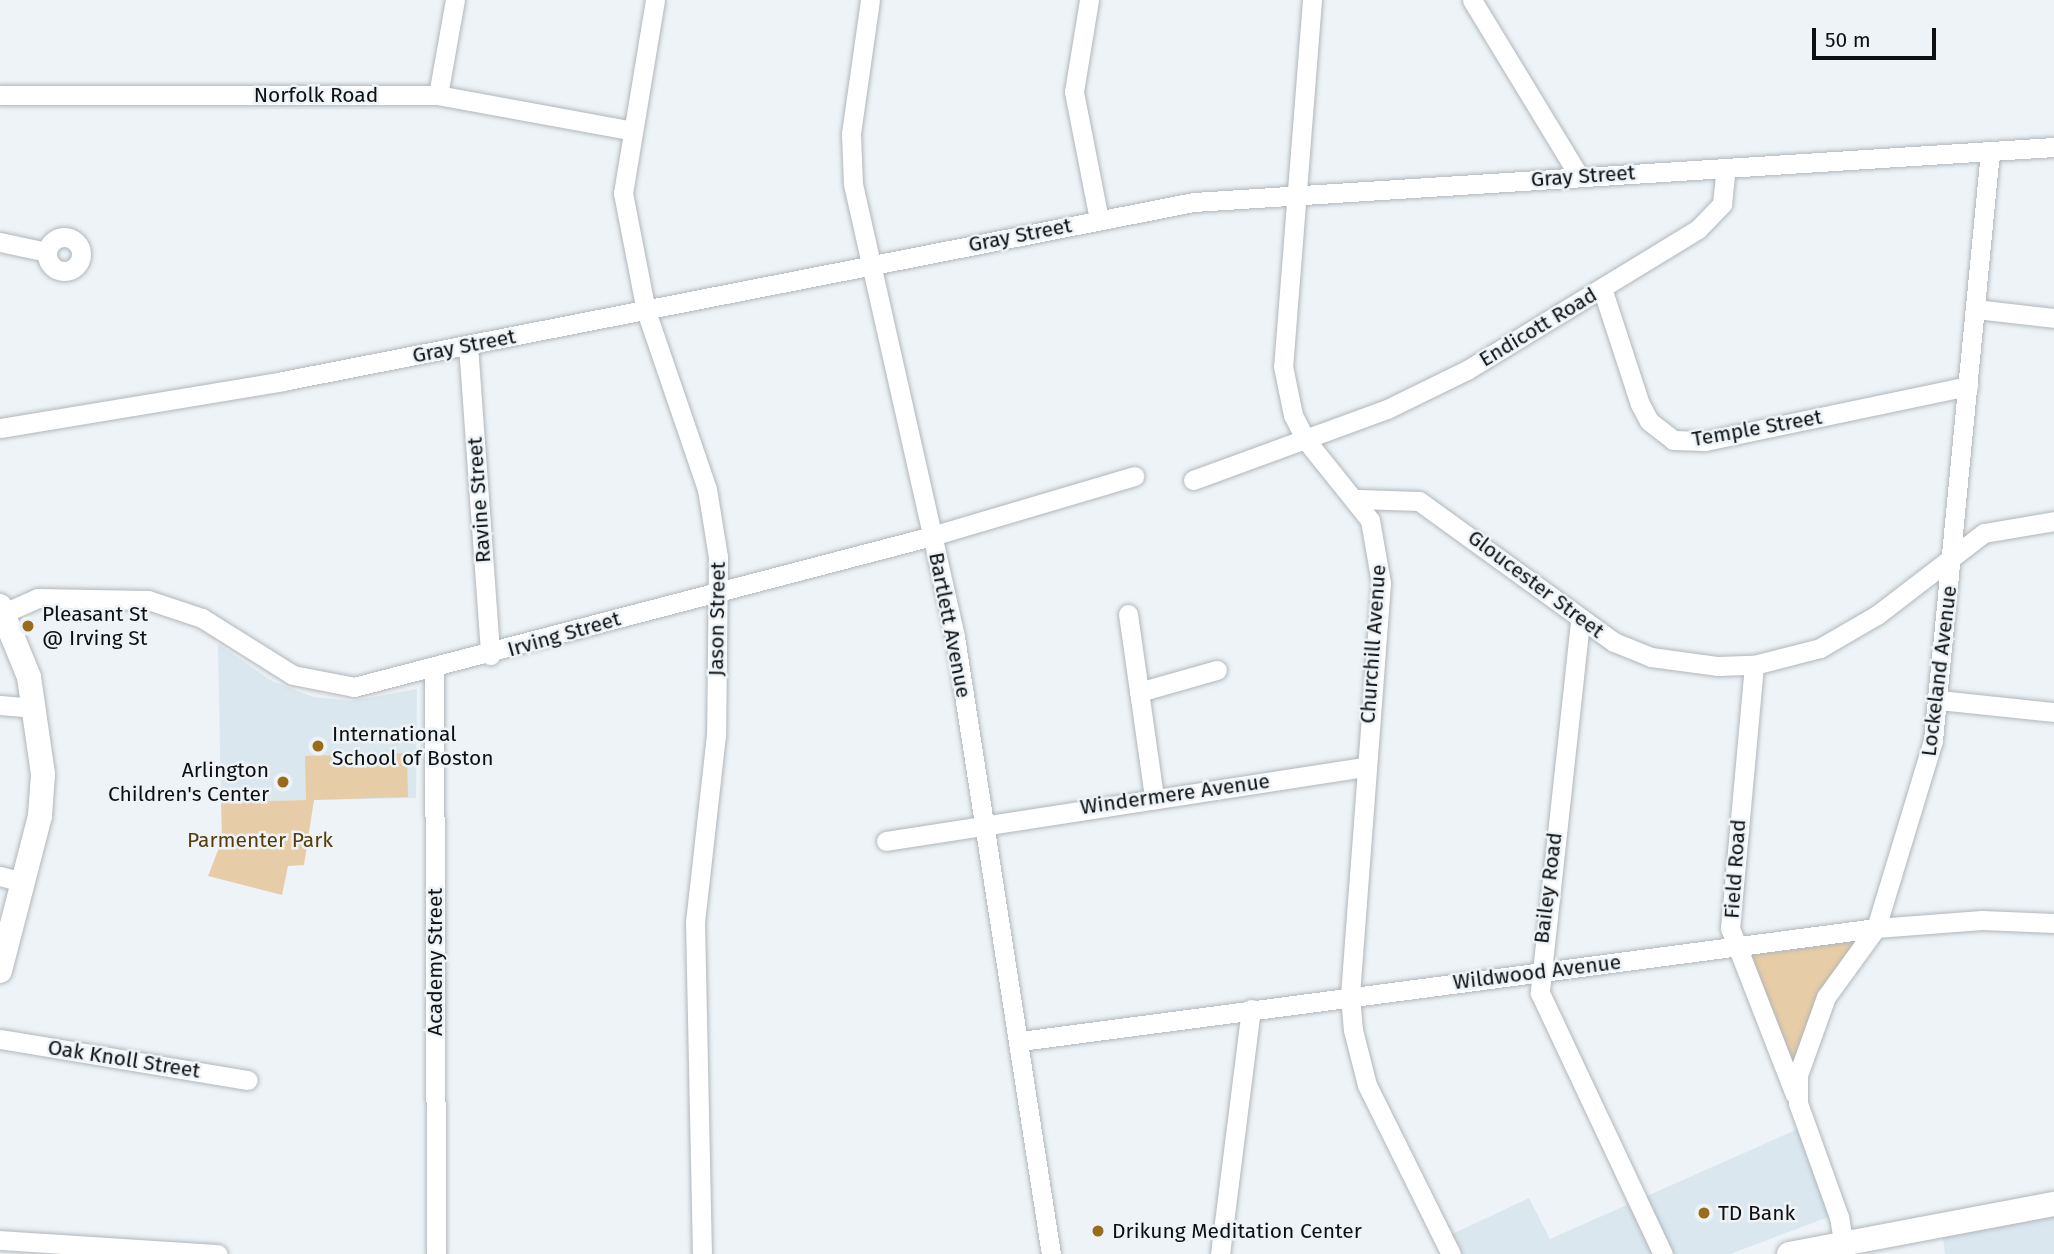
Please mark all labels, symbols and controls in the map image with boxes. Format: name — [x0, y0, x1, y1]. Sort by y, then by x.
scale bar — [1816, 14, 1940, 58]
text: 50 m — [1825, 27, 1871, 53]
street label: Norfolk Road — [254, 82, 378, 108]
street label: Gray Street — [1530, 160, 1636, 192]
street label: Gray Street — [966, 213, 1074, 257]
street label: Endicott Road — [1475, 282, 1601, 372]
street label: Gray Street — [410, 324, 518, 368]
street label: Temple Street — [1690, 404, 1824, 452]
street label: Ravine Street — [462, 436, 496, 564]
street label: Gloucester Street — [1463, 525, 1609, 643]
street label: Bartlett Avenue — [924, 550, 976, 700]
street label: Jason Street — [703, 562, 731, 676]
street label: Churchill Avenue — [1355, 564, 1391, 724]
street label: Lockeland Avenue — [1916, 584, 1962, 758]
place label: Pleasant St @ Irving St — [42, 601, 148, 651]
street label: Irving Street — [505, 606, 623, 662]
marker: Pleasant St @ Irving St — [20, 618, 36, 634]
place label: International School of Boston — [332, 721, 494, 771]
marker: International School of Boston — [310, 738, 326, 754]
place label: Arlington Children's Center — [108, 757, 269, 807]
street label: Windermere Avenue — [1079, 768, 1271, 820]
marker: Arlington Children's Center — [275, 774, 291, 790]
street label: Field Road — [1719, 818, 1751, 920]
park label: Parmenter Park — [187, 827, 333, 853]
street label: Bailey Road — [1529, 831, 1567, 945]
street label: Academy Street — [422, 888, 448, 1036]
street label: Wildwood Avenue — [1451, 949, 1623, 995]
street label: Oak Knoll Street — [46, 1035, 202, 1083]
place label: TD Bank — [1718, 1200, 1795, 1226]
marker: TD Bank — [1696, 1205, 1712, 1221]
place label: Drikung Meditation Center — [1112, 1218, 1362, 1244]
marker: Drikung Meditation Center — [1090, 1223, 1106, 1239]

